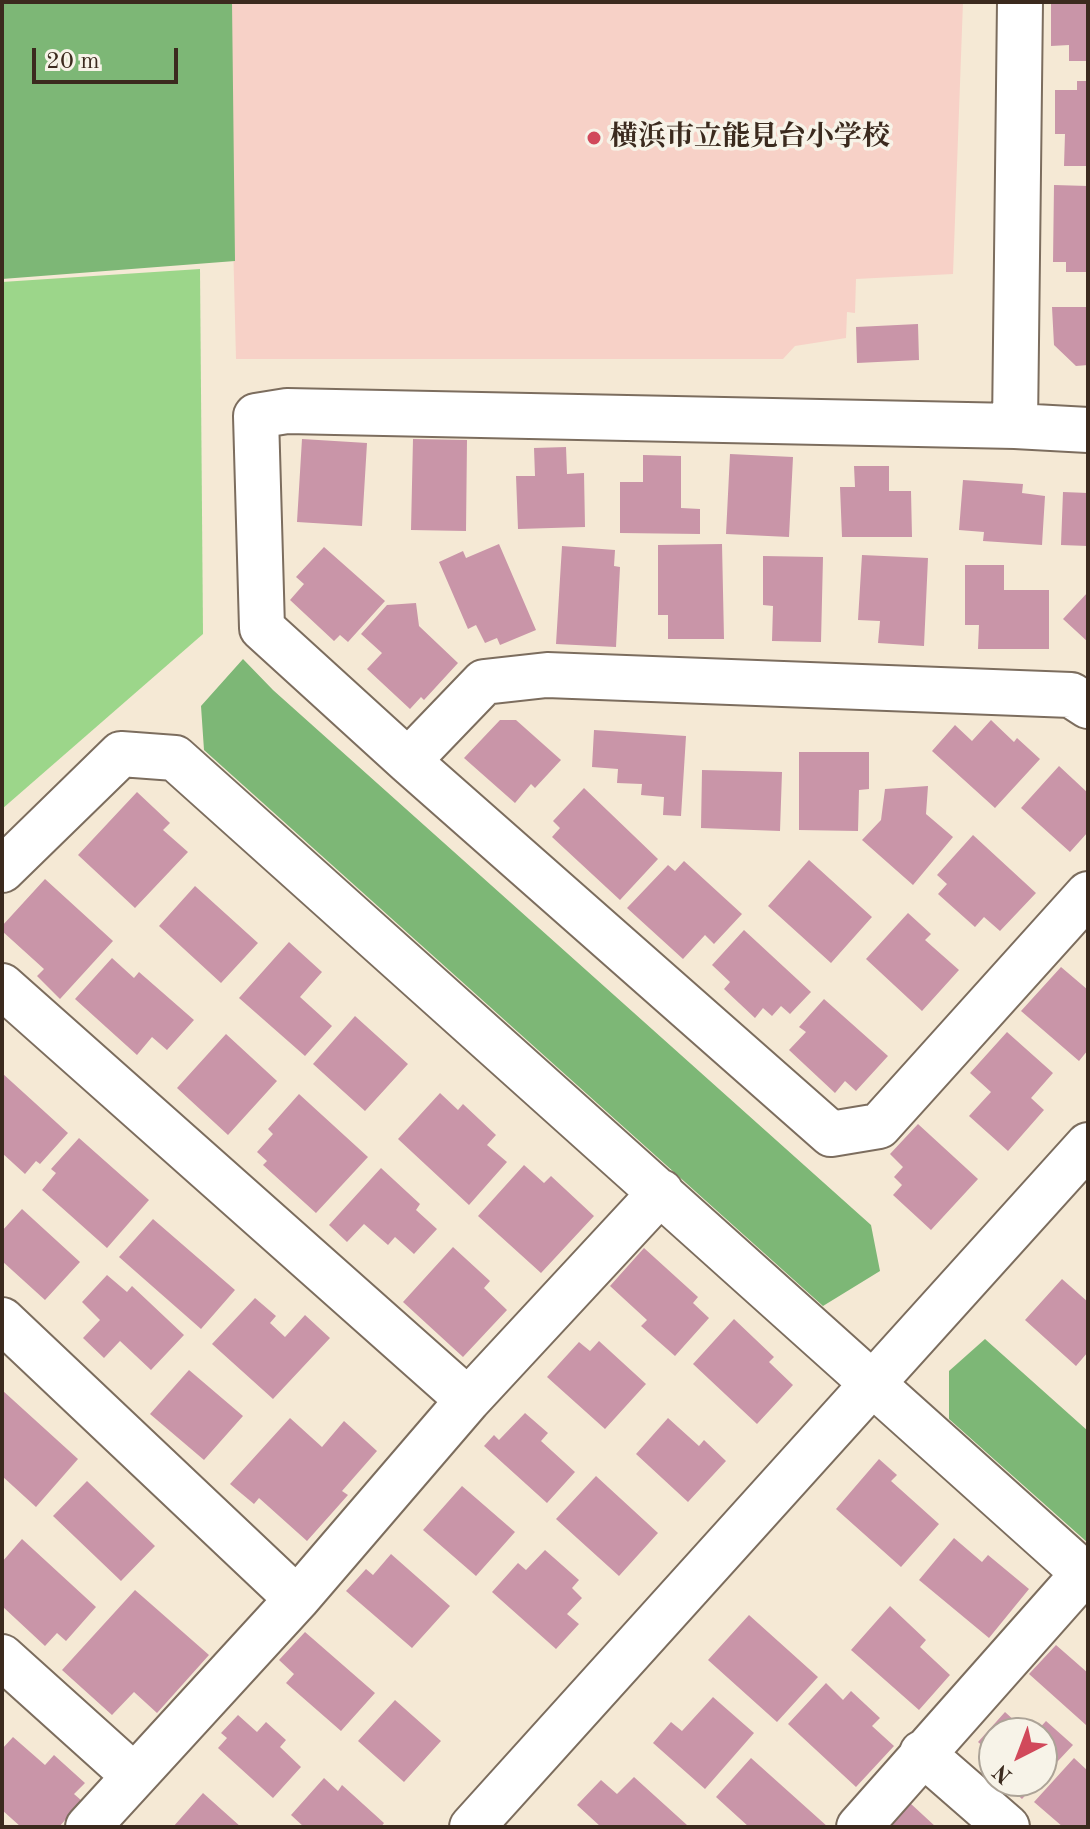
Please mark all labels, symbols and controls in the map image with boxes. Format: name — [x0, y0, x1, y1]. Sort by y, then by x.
scale bar — [36, 32, 182, 82]
text: 20 m — [46, 50, 100, 74]
place label: 横浜市立能見台小学校 — [610, 121, 890, 155]
marker: 横浜市立能見台小学校 — [585, 129, 603, 147]
north arrow — [978, 1717, 1058, 1797]
text: N — [990, 1760, 1017, 1787]

